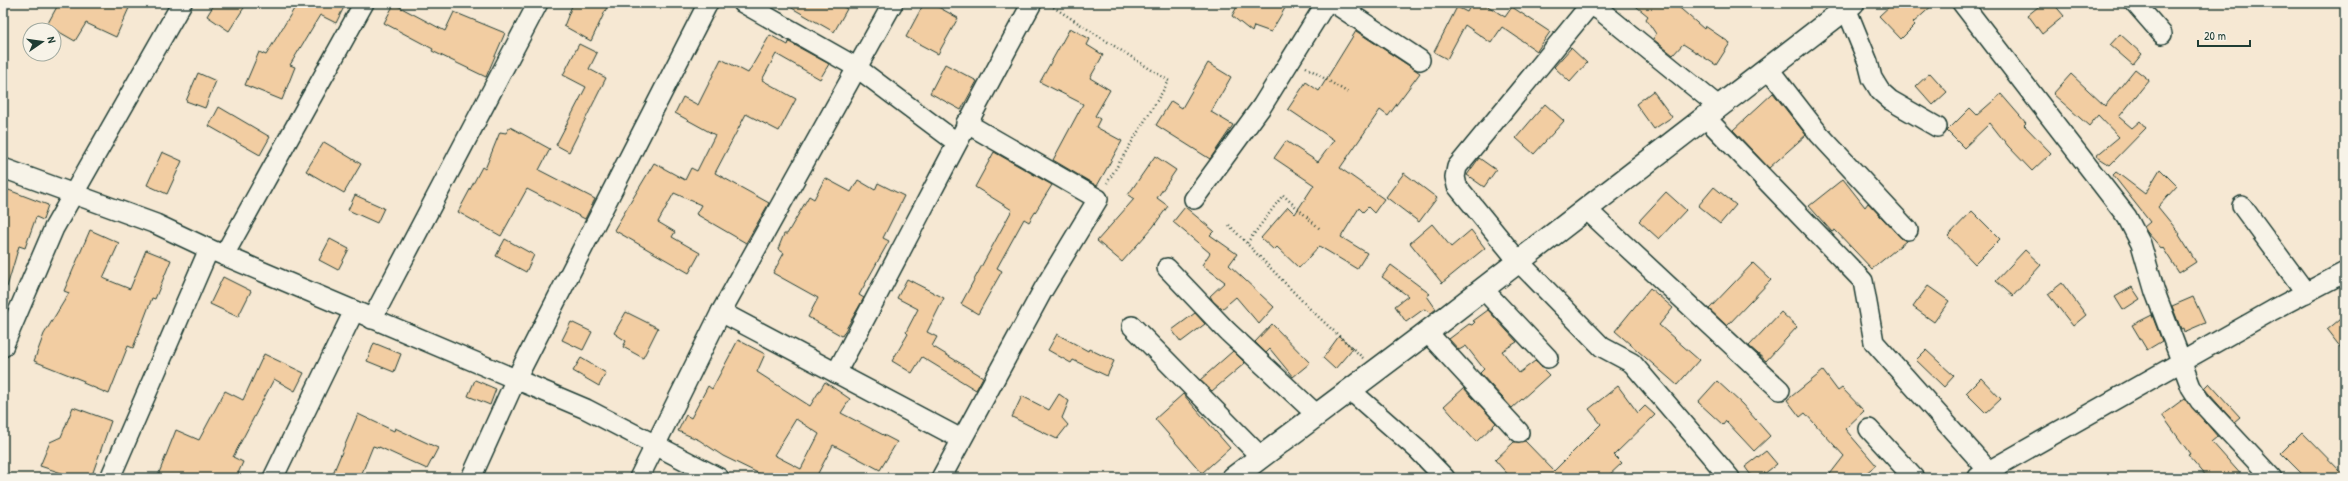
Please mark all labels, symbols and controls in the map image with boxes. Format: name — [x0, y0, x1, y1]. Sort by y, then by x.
north arrow — [22, 22, 62, 62]
scale bar — [2198, 22, 2250, 48]
text: 20 m — [2204, 27, 2226, 44]
text: N — [44, 35, 59, 44]

